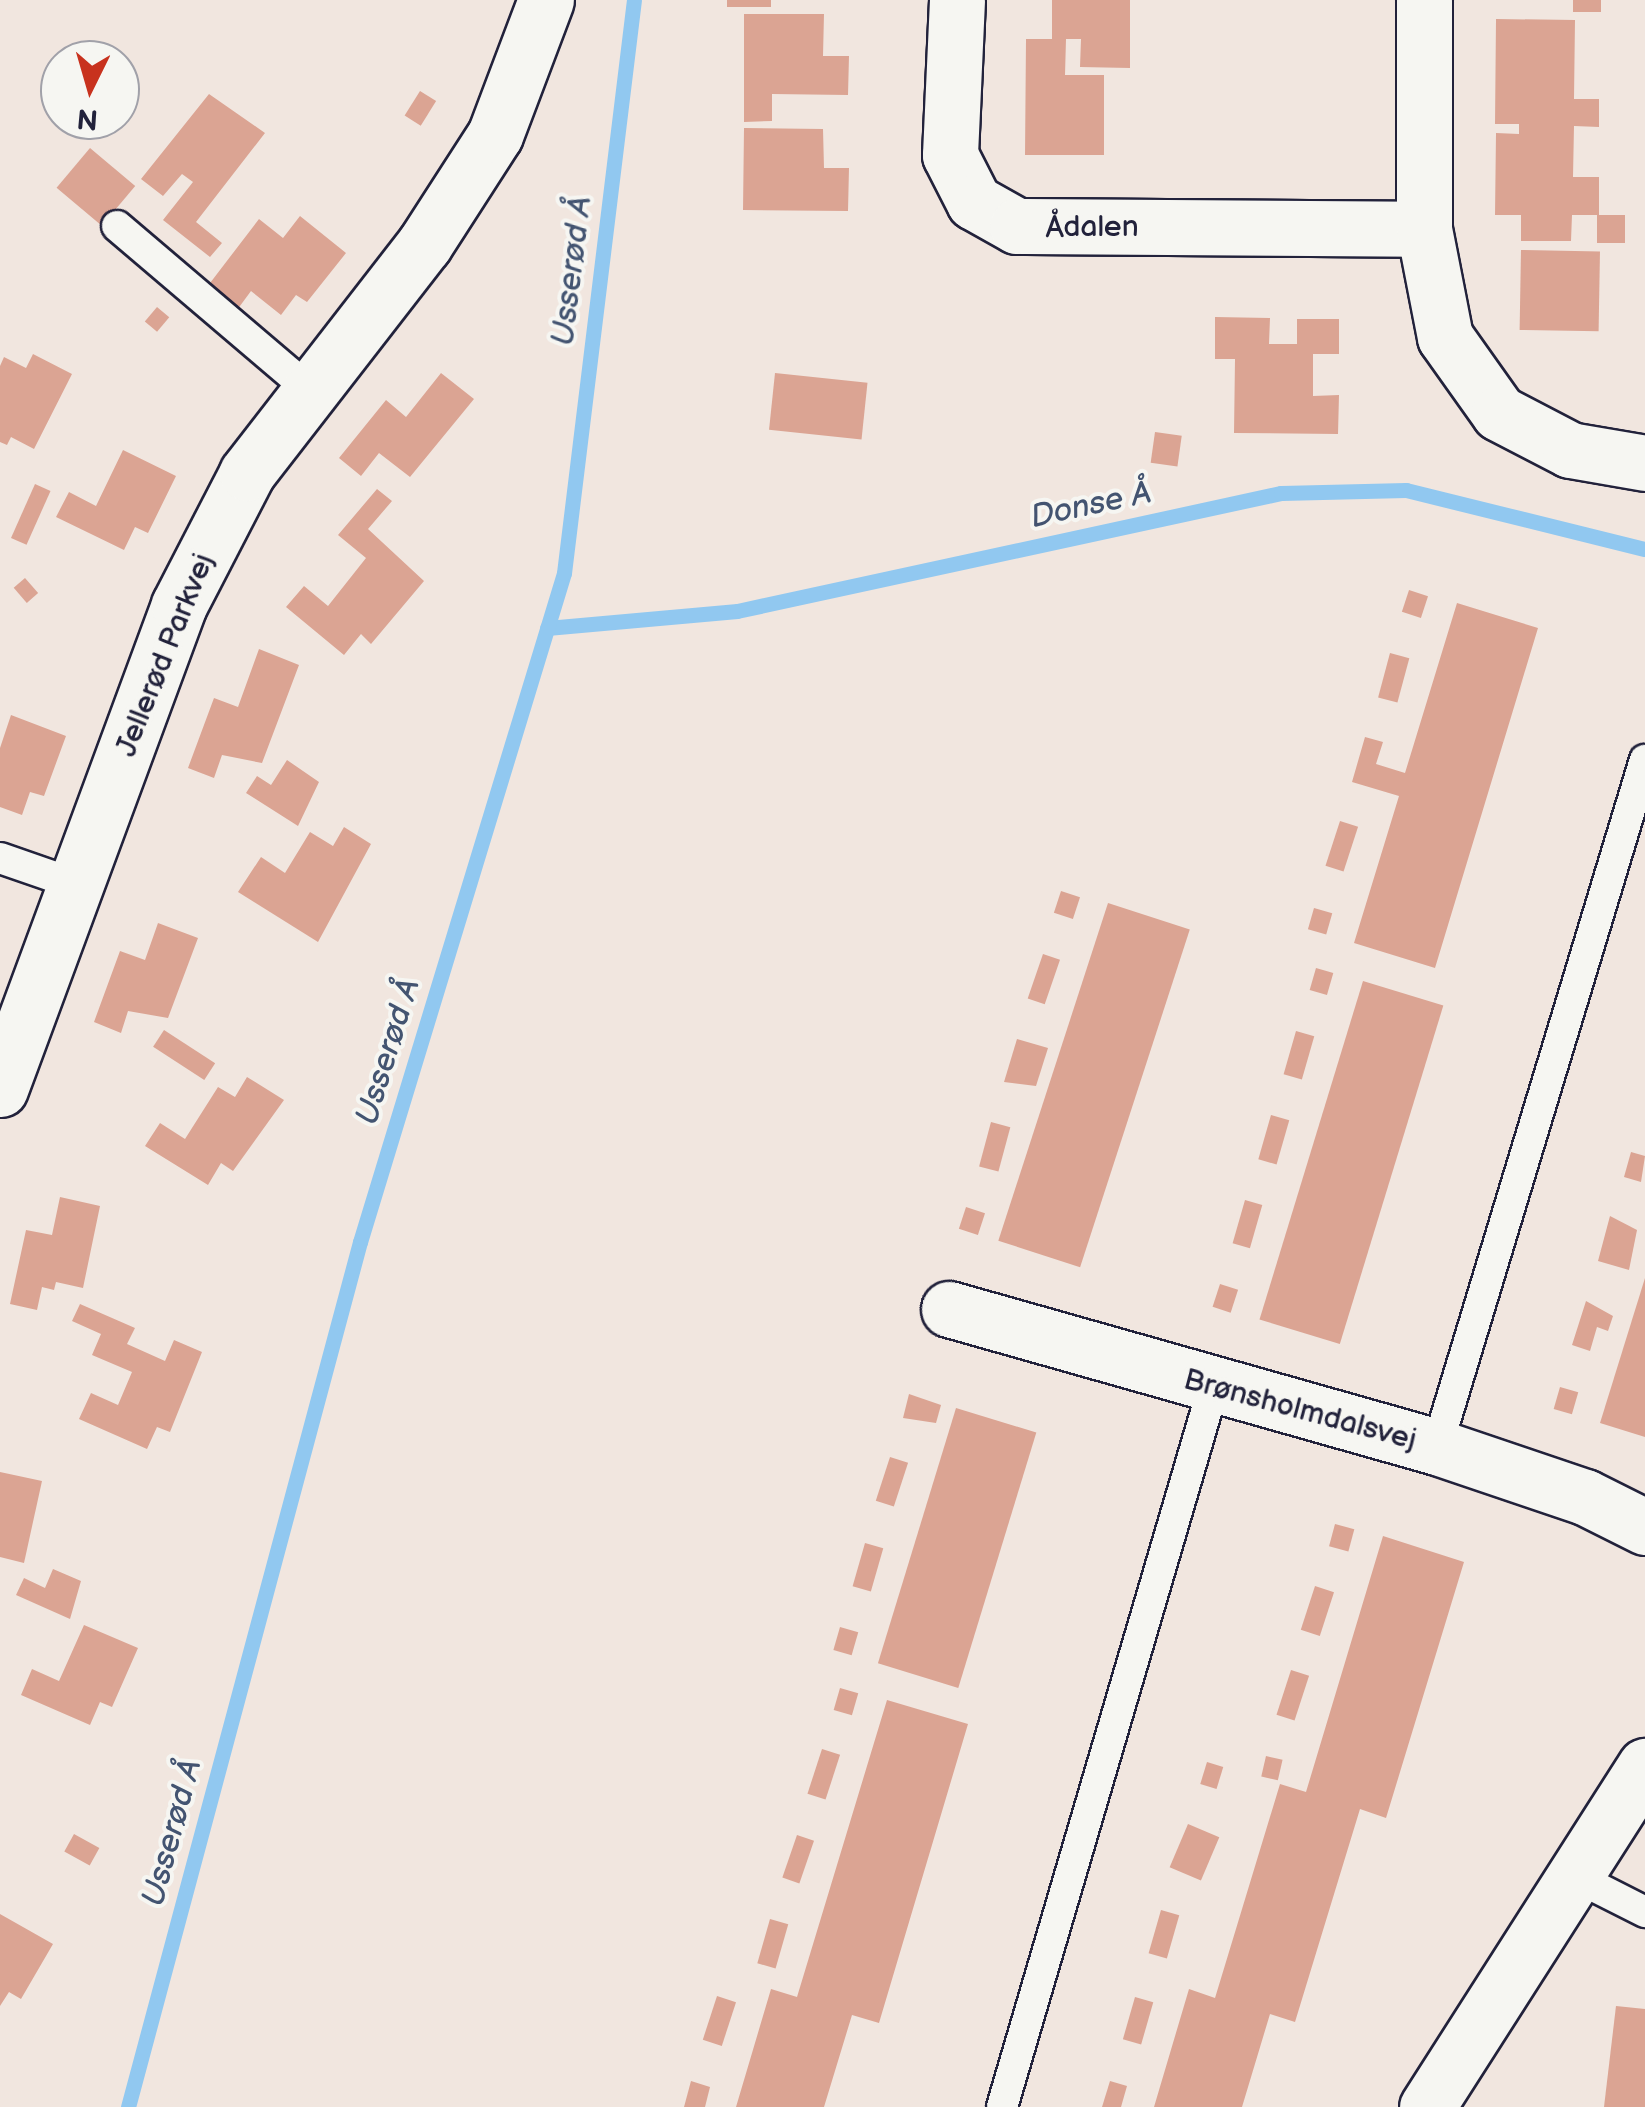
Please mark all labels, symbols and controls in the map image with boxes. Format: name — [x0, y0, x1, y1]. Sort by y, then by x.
north arrow — [40, 40, 140, 140]
text: N — [76, 101, 99, 136]
water label: Usserød Å — [545, 194, 601, 348]
street label: Ådalen — [1045, 209, 1139, 245]
water label: Donse Å — [1027, 475, 1155, 537]
street label: Jellerød Parkvej — [108, 548, 222, 762]
water label: Usserød Å — [349, 974, 429, 1130]
street label: Brønsholmdalsvej — [1180, 1362, 1420, 1458]
water label: Usserød Å — [135, 1755, 211, 1911]

